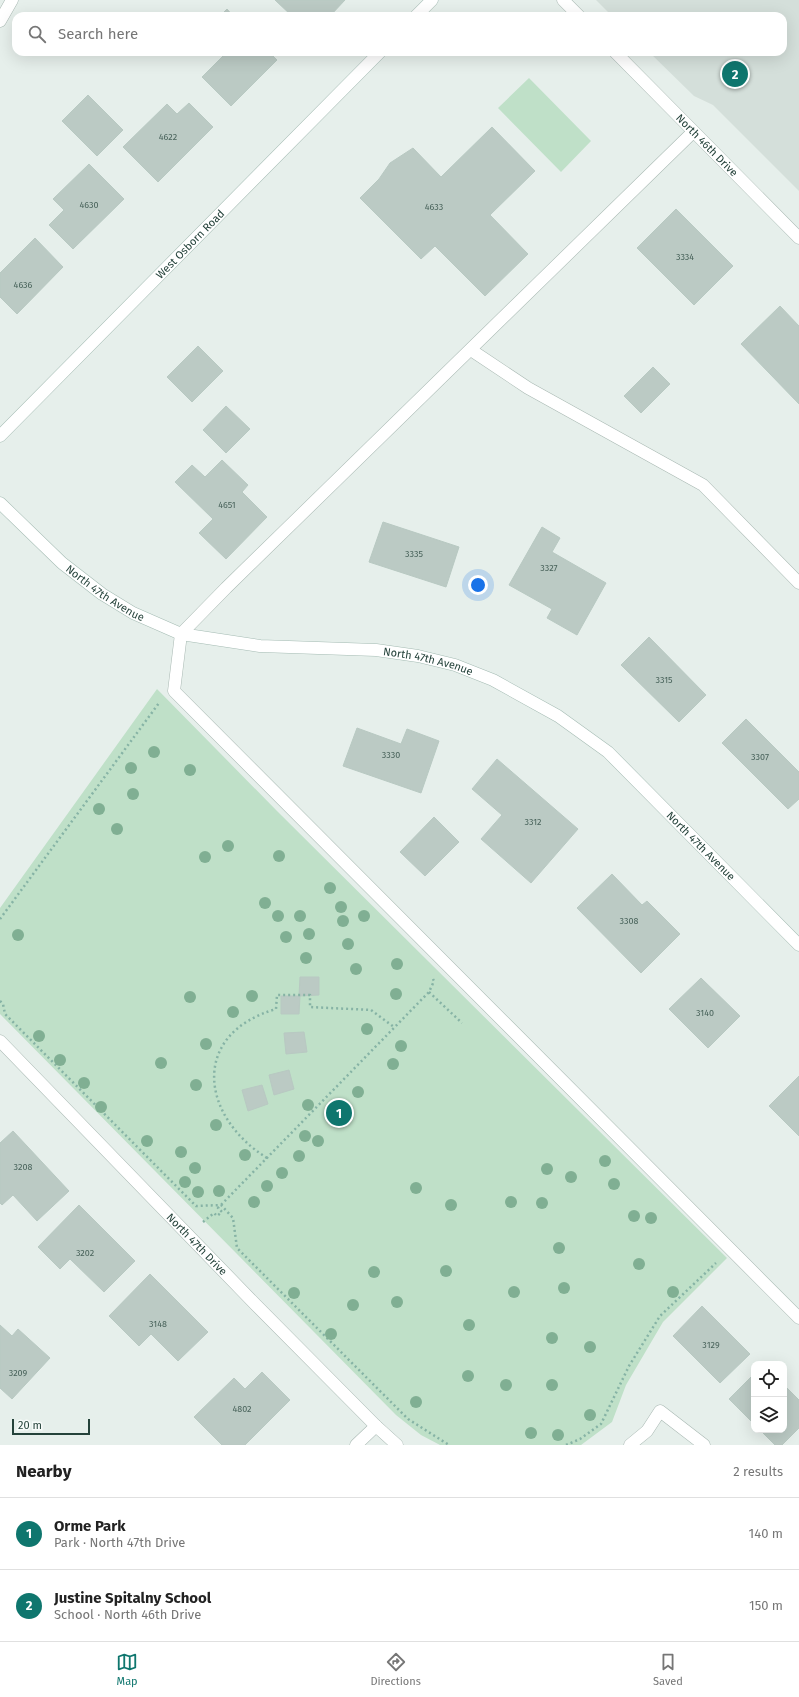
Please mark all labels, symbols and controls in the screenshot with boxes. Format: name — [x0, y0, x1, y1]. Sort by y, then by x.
search box — [12, 12, 787, 56]
icon: search — [26, 23, 48, 45]
text: Search here — [58, 25, 138, 43]
pin: 2 — [722, 59, 748, 89]
street label: North 46th Drive — [674, 111, 741, 179]
house number: 4622 — [159, 132, 177, 142]
house number: 4630 — [79, 200, 99, 210]
house number: 4633 — [425, 202, 443, 212]
street label: West Osborn Road — [153, 207, 227, 281]
house number: 3334 — [676, 252, 694, 262]
house number: 4636 — [14, 280, 33, 290]
house number: 4651 — [218, 500, 236, 510]
house number: 3335 — [405, 549, 423, 559]
street label: North 47th Avenue — [63, 562, 146, 624]
house number: 3327 — [540, 563, 558, 573]
your location — [468, 575, 488, 595]
street label: North 47th Avenue — [382, 645, 475, 678]
house number: 3315 — [655, 675, 673, 685]
house number: 3330 — [382, 750, 400, 760]
house number: 3307 — [751, 752, 769, 762]
street label: North 47th Avenue — [664, 809, 738, 883]
house number: 3312 — [524, 817, 542, 827]
house number: 3308 — [620, 916, 639, 926]
house number: 3140 — [696, 1008, 714, 1018]
pin: 1 — [326, 1098, 352, 1128]
house number: 3208 — [14, 1162, 32, 1172]
street label: North 47th Drive — [164, 1210, 230, 1278]
house number: 3202 — [76, 1248, 94, 1258]
house number: 3148 — [149, 1319, 167, 1329]
house number: 3129 — [702, 1340, 720, 1350]
map controls — [751, 1361, 787, 1433]
button: locate — [751, 1361, 787, 1397]
house number: 3209 — [9, 1368, 28, 1378]
button: layers — [751, 1397, 787, 1433]
house number: 4802 — [232, 1404, 252, 1414]
scale bar — [12, 1417, 90, 1436]
text: 20 m — [18, 1419, 42, 1432]
text: Nearby — [16, 1461, 71, 1482]
text: 2 results — [733, 1464, 783, 1479]
text: Orme Park — [54, 1517, 126, 1535]
text: 1 — [26, 1526, 32, 1541]
text: 140 m — [749, 1526, 783, 1541]
text: Park · North 47th Drive — [54, 1535, 185, 1550]
text: Justine Spitalny School — [54, 1589, 211, 1607]
text: 2 — [26, 1598, 32, 1613]
text: 150 m — [749, 1598, 783, 1613]
text: School · North 46th Drive — [54, 1607, 201, 1622]
tab: Map — [116, 1651, 138, 1688]
tab: Directions — [370, 1651, 421, 1688]
tab: Saved — [653, 1651, 683, 1688]

